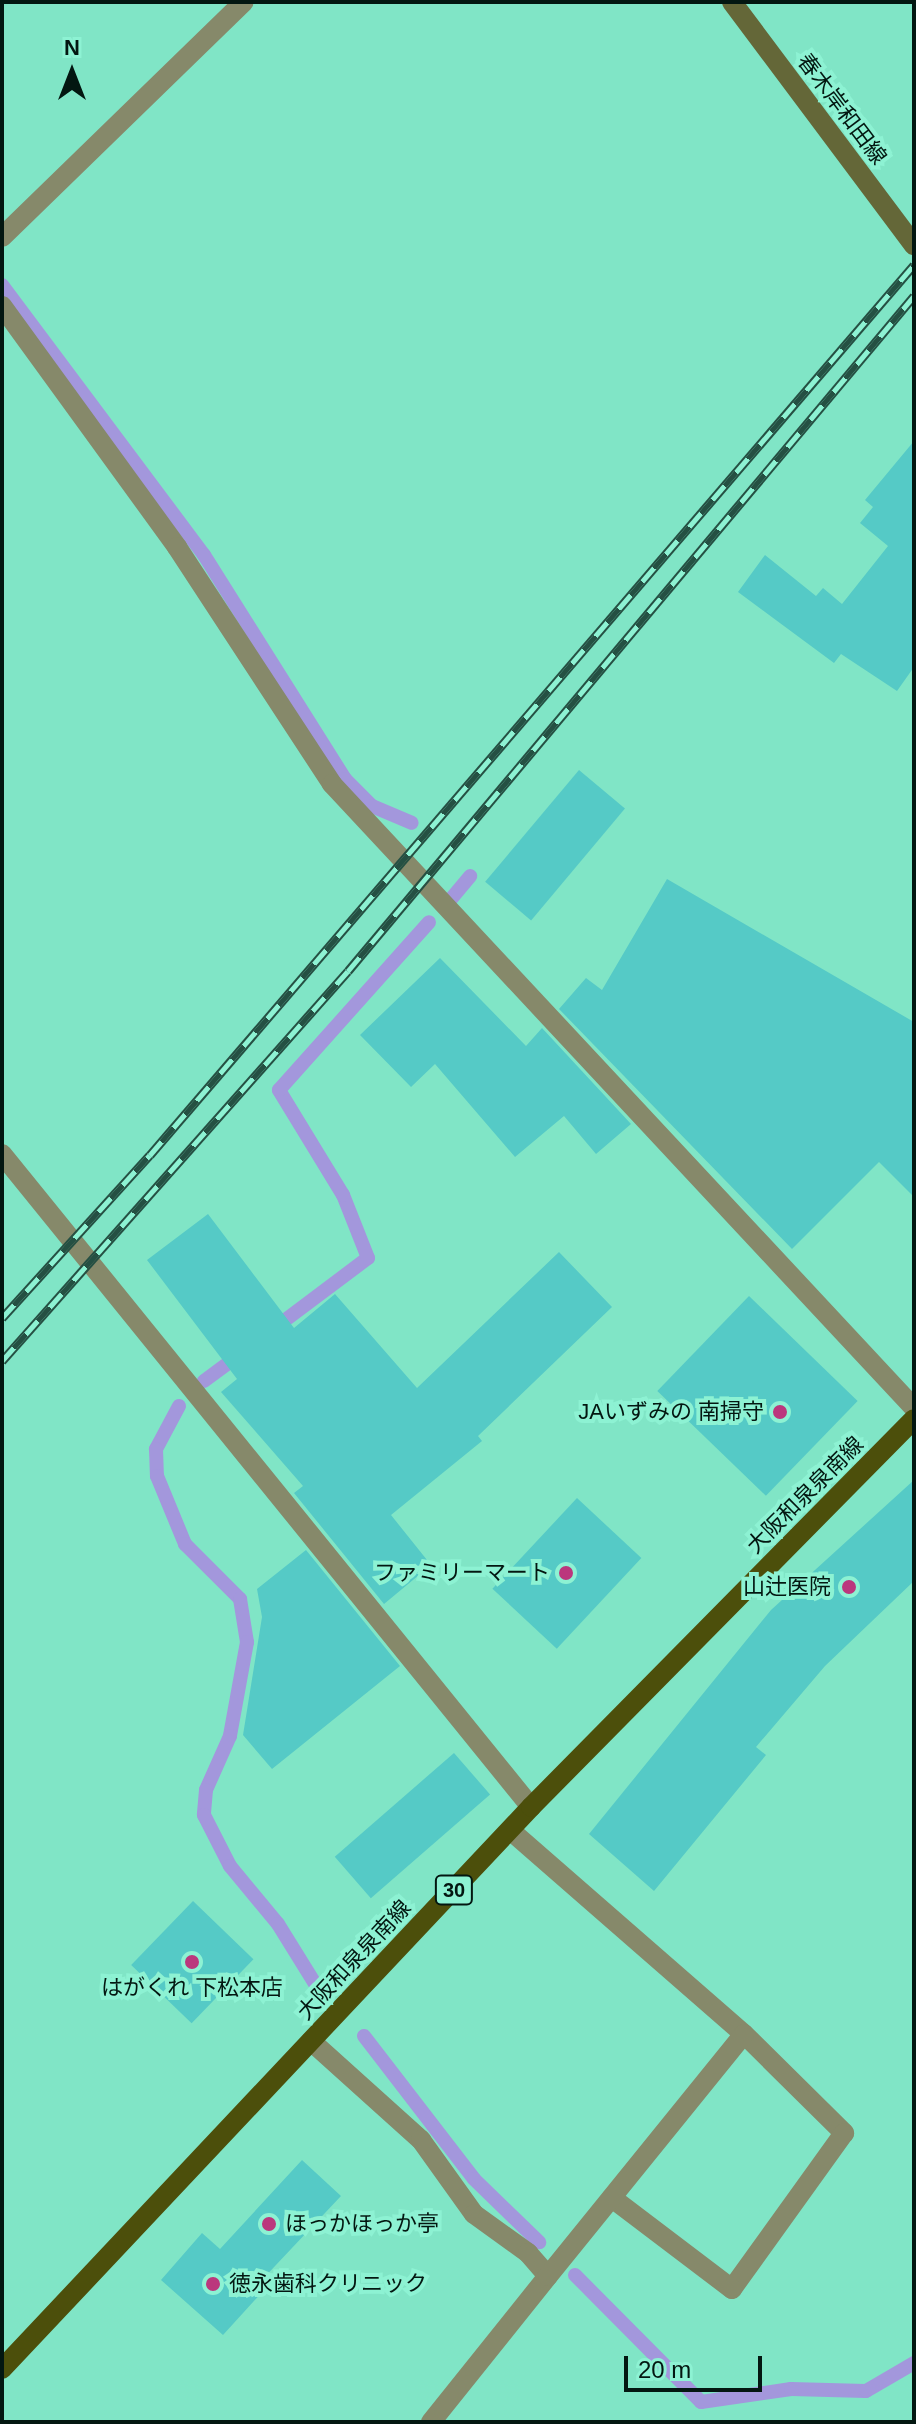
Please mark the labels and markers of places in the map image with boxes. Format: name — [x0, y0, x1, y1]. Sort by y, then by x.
place label: JAいずみの 南掃守 — [578, 1399, 764, 1425]
marker: JAいずみの 南掃守 — [771, 1403, 789, 1421]
place label: ファミリーマート — [374, 1560, 550, 1586]
marker: ファミリーマート — [557, 1564, 575, 1582]
place label: 山辻医院 — [743, 1574, 831, 1600]
marker: 山辻医院 — [838, 1576, 860, 1598]
marker: はがくれ 下松本店 — [183, 1953, 201, 1971]
place label: はがくれ 下松本店 — [101, 1975, 283, 2001]
place label: ほっかほっか亭 — [285, 2211, 439, 2237]
marker: ほっかほっか亭 — [260, 2215, 278, 2233]
place label: 徳永歯科クリニック — [229, 2271, 427, 2297]
marker: 徳永歯科クリニック — [204, 2275, 222, 2293]

